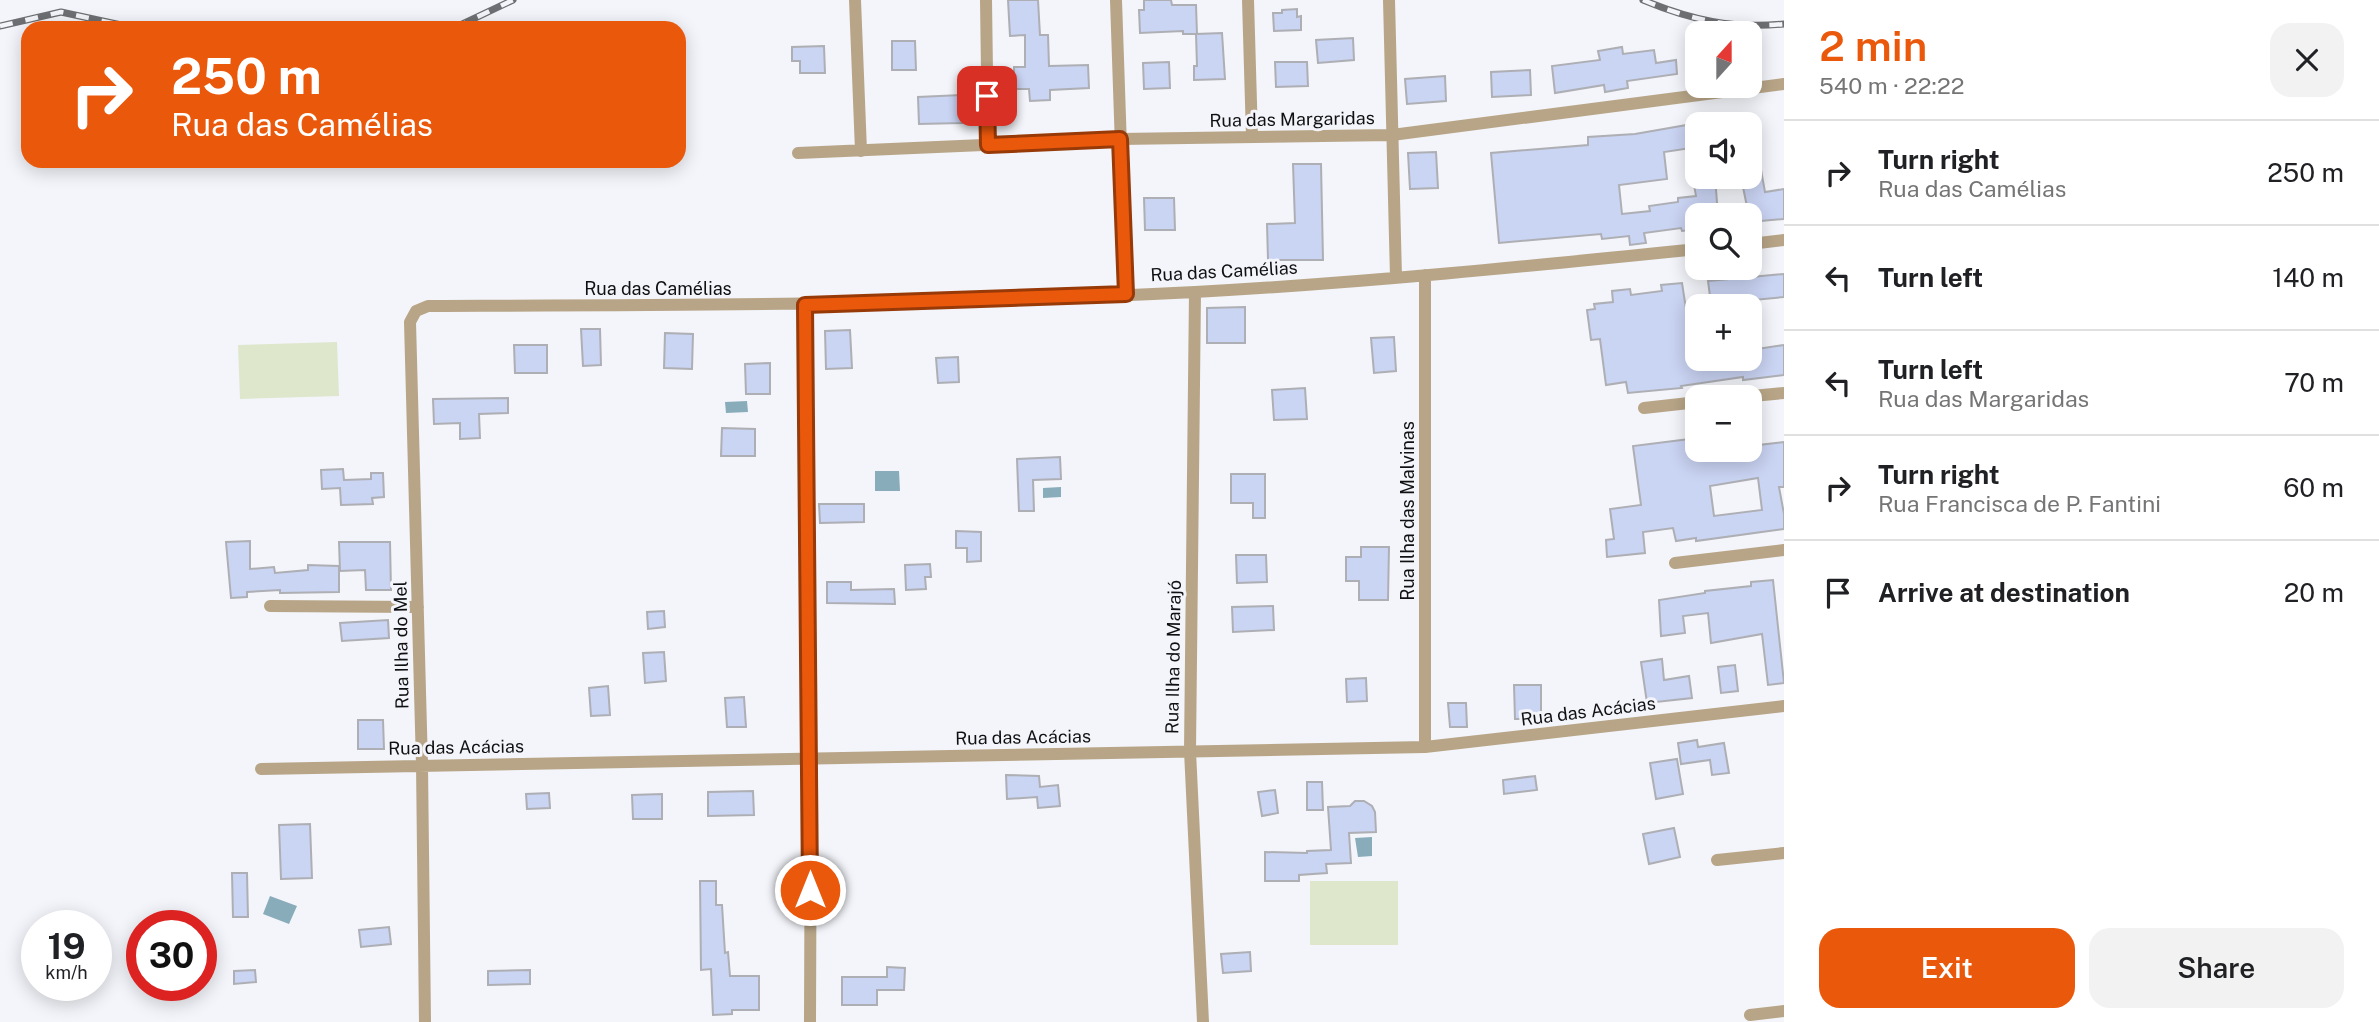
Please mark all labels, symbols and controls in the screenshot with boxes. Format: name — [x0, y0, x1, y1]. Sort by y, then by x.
north arrow — [1685, 21, 1762, 98]
map controls — [1685, 21, 1762, 462]
text: 2 min — [1819, 21, 1927, 70]
button: close — [2270, 23, 2344, 97]
text: 250 m — [171, 47, 322, 105]
icon: right — [56, 49, 147, 140]
pin — [957, 66, 1017, 126]
text: 540 m · 22:22 — [1819, 72, 1965, 99]
icon: arrive — [968, 77, 1006, 115]
text: Rua das Camélias — [171, 106, 433, 143]
street label: Rua das Margaridas — [1209, 107, 1375, 131]
button: sound — [1685, 112, 1762, 189]
text: Turn right — [1878, 144, 2000, 175]
icon: right — [1819, 154, 1857, 192]
text: 250 m — [2267, 157, 2344, 188]
text: Rua das Camélias — [1878, 175, 2066, 202]
button: search — [1685, 203, 1762, 280]
street label: Rua das Camélias — [1150, 257, 1298, 285]
icon: left — [1819, 259, 1857, 297]
text: Turn left — [1878, 262, 1983, 293]
text: 140 m — [2272, 262, 2344, 293]
street label: Rua das Camélias — [584, 278, 732, 299]
button: + — [1685, 294, 1762, 371]
text: Turn left — [1878, 354, 1983, 385]
icon: left — [1819, 364, 1857, 402]
text: 70 m — [2284, 367, 2344, 398]
button: − — [1685, 385, 1762, 462]
text: Rua das Margaridas — [1878, 385, 2089, 412]
street label: Rua Ilha das Malvinas — [1397, 421, 1418, 601]
text: Turn right — [1878, 459, 2000, 490]
icon: right — [1819, 469, 1857, 507]
text: 60 m — [2283, 472, 2344, 503]
text: Rua Francisca de P. Fantini — [1878, 490, 2161, 517]
icon: arrive — [1819, 574, 1857, 612]
text: Arrive at destination — [1878, 577, 2130, 608]
text: 20 m — [2284, 577, 2344, 608]
street label: Rua Ilha do Marajó — [1161, 580, 1185, 734]
street label: Rua Ilha do Mel — [389, 581, 413, 709]
street label: Rua das Acácias — [1519, 692, 1657, 730]
street label: Rua das Acácias — [955, 725, 1091, 749]
street label: Rua das Acácias — [388, 735, 524, 759]
position arrow — [773, 853, 847, 927]
speed limit sign: 30 — [126, 910, 217, 1001]
text: 19 — [47, 926, 86, 967]
button: Exit — [1819, 928, 2075, 1008]
button: Share — [2089, 928, 2344, 1008]
text: km/h — [45, 962, 88, 983]

